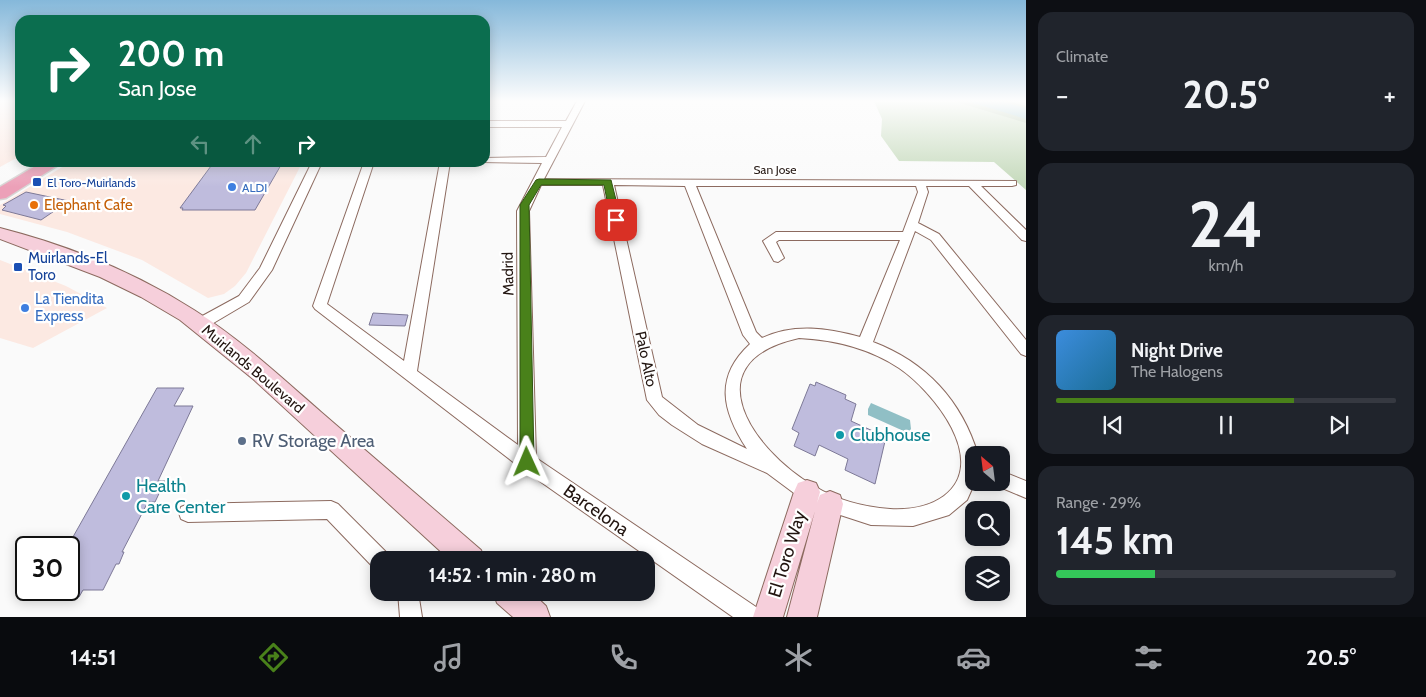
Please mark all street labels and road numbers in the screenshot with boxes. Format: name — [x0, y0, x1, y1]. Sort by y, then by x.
street label: San Jose — [754, 162, 796, 177]
street label: Madrid — [499, 252, 517, 296]
street label: Muirlands Boulevard — [198, 321, 308, 417]
street label: Palo Alto — [631, 329, 661, 389]
street label: Barcelona — [559, 480, 633, 541]
street label: El Toro Way — [763, 508, 811, 600]

